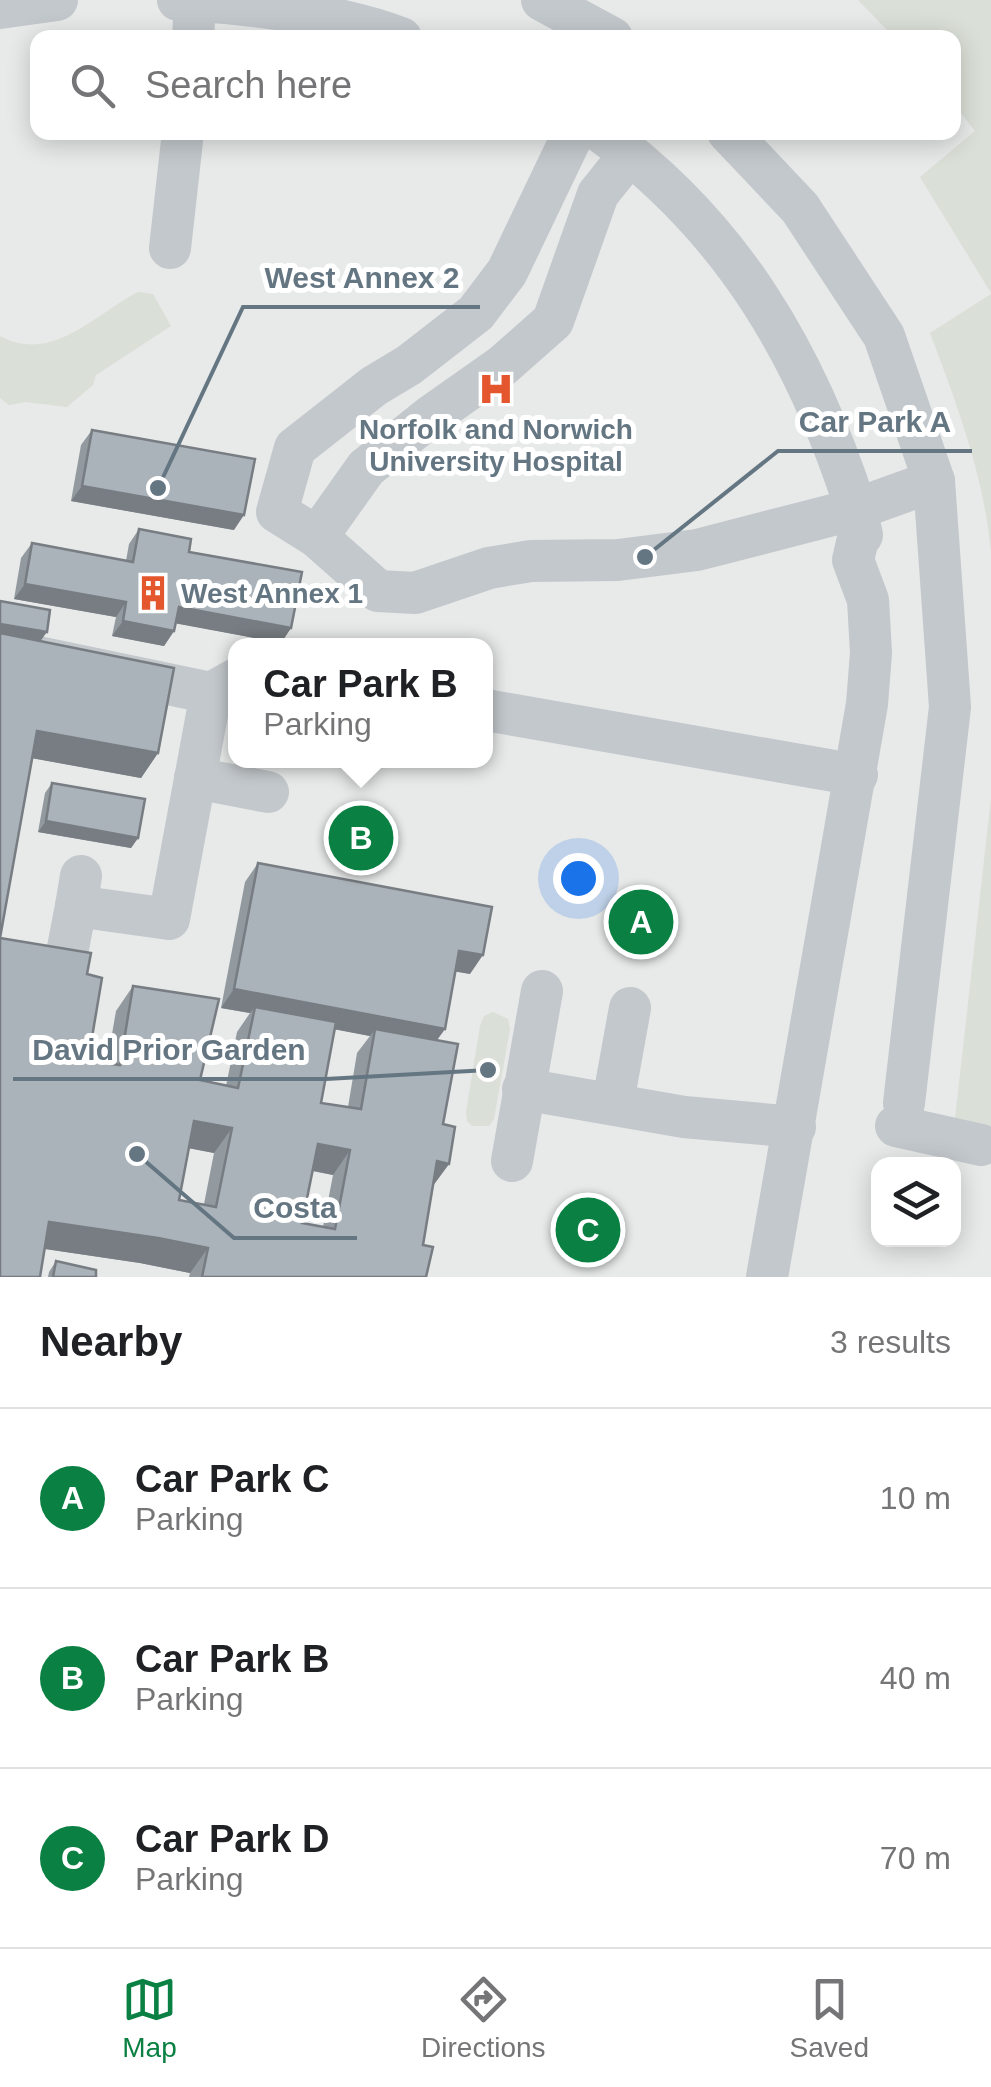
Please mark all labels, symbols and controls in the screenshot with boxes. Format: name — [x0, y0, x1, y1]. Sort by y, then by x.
search box — [30, 30, 961, 140]
icon: search — [65, 58, 120, 113]
text: Search here — [145, 64, 352, 106]
callout: West Annex 2 — [243, 247, 480, 307]
text: West Annex 2 — [264, 261, 460, 294]
hospital icon: Norfolk and Norwich University Hospital — [477, 370, 515, 408]
callout: Car Park A — [778, 391, 972, 451]
text: Car Park A — [799, 405, 951, 438]
place label: Norfolk and Norwich University Hospital — [359, 414, 633, 477]
building icon: West Annex 1 — [134, 574, 172, 612]
place label: West Annex 1 — [181, 578, 363, 609]
popup — [228, 638, 493, 768]
text: Car Park B — [263, 663, 458, 705]
text: Parking — [263, 706, 372, 742]
pin: B — [328, 800, 394, 876]
your location — [553, 853, 604, 904]
pin: A — [608, 884, 674, 960]
callout: David Prior Garden — [13, 1019, 326, 1079]
text: David Prior Garden — [32, 1033, 306, 1066]
map controls — [871, 1157, 961, 1247]
button: layers — [871, 1157, 961, 1247]
callout: Costa — [234, 1178, 357, 1238]
text: Costa — [253, 1191, 337, 1224]
pin: C — [556, 1192, 620, 1268]
text: Nearby — [40, 1318, 182, 1365]
text: 3 results — [830, 1324, 951, 1360]
text: Car Park C — [135, 1458, 329, 1500]
text: A — [61, 1480, 84, 1516]
text: 10 m — [880, 1480, 951, 1516]
text: Parking — [135, 1501, 244, 1537]
text: Car Park B — [135, 1638, 329, 1680]
text: B — [61, 1660, 84, 1696]
text: 40 m — [880, 1660, 951, 1696]
text: Parking — [135, 1681, 244, 1717]
text: Car Park D — [135, 1818, 329, 1860]
text: C — [61, 1840, 84, 1876]
text: 70 m — [880, 1840, 951, 1876]
text: Parking — [135, 1861, 244, 1897]
tab: Map — [122, 1972, 177, 2064]
tab: Directions — [421, 1972, 546, 2064]
tab: Saved — [790, 1972, 869, 2064]

